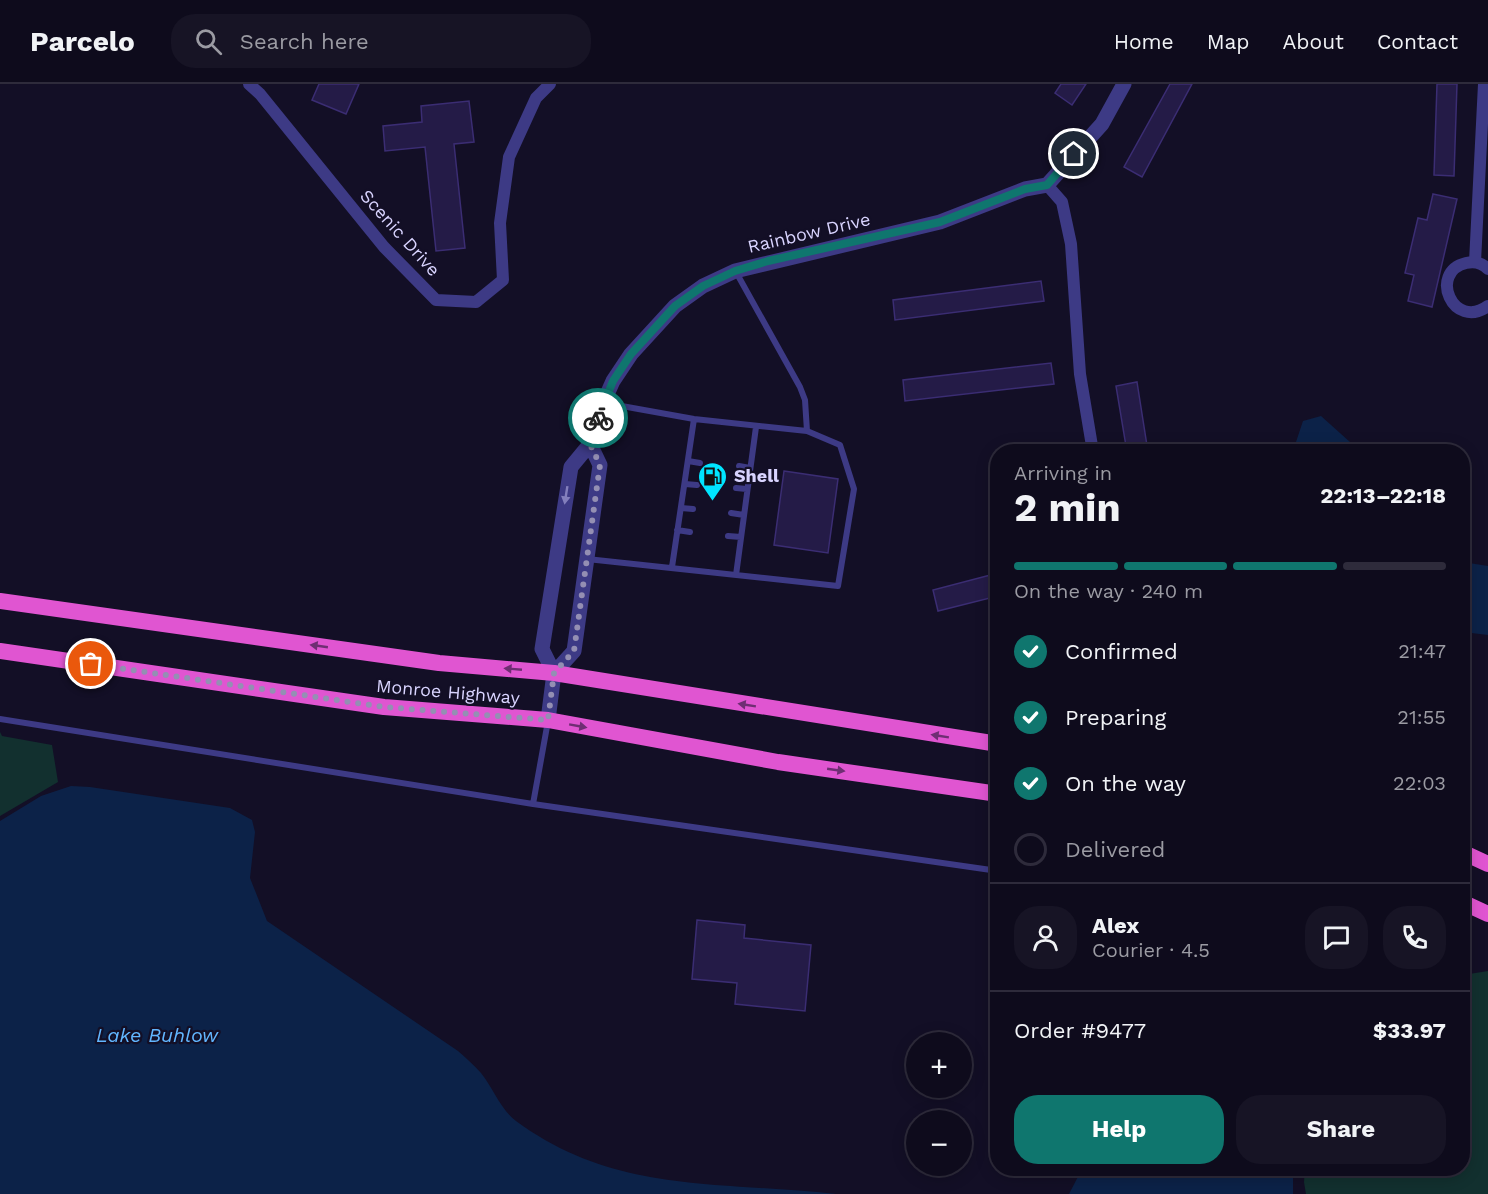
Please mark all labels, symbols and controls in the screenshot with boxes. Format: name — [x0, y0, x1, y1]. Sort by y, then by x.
search box — [171, 14, 591, 68]
text: Parcelo — [30, 25, 135, 58]
icon: search — [192, 25, 225, 58]
text: Search here — [240, 29, 369, 54]
text: Home — [1114, 29, 1174, 54]
text: Map — [1207, 29, 1250, 54]
text: About — [1283, 29, 1344, 54]
text: Contact — [1377, 29, 1458, 54]
pin — [1048, 128, 1099, 179]
icon: home — [1057, 137, 1090, 170]
street label: Scenic Drive — [356, 185, 445, 280]
street label: Rainbow Drive — [745, 208, 872, 257]
courier — [568, 388, 628, 448]
icon: bike — [582, 402, 615, 435]
fuel station icon: Shell — [697, 460, 729, 502]
text: Arriving in — [1014, 461, 1112, 485]
place label: Shell — [734, 465, 779, 486]
text: 22:13–22:18 — [1320, 483, 1446, 508]
text: 2 min — [1014, 485, 1121, 530]
one-way arrow — [562, 486, 571, 505]
text: On the way · 240 m — [1014, 579, 1203, 603]
icon: check — [1014, 635, 1047, 668]
pin — [65, 638, 116, 689]
text: Confirmed — [1065, 639, 1178, 664]
text: 21:47 — [1398, 639, 1446, 663]
one-way arrow — [310, 642, 329, 651]
icon: bag — [74, 647, 107, 680]
one-way arrow — [503, 664, 522, 674]
street label: Monroe Highway — [375, 675, 521, 708]
one-way arrow — [737, 700, 756, 709]
icon: check — [1014, 701, 1047, 734]
text: Preparing — [1065, 705, 1166, 730]
text: 21:55 — [1397, 705, 1446, 729]
one-way arrow — [569, 722, 588, 731]
one-way arrow — [930, 731, 949, 740]
one-way arrow — [827, 766, 846, 775]
icon: check — [1014, 767, 1047, 800]
text: On the way — [1065, 771, 1186, 796]
text: 22:03 — [1393, 771, 1446, 795]
text: Delivered — [1065, 837, 1165, 862]
button: person — [1014, 906, 1077, 969]
button: chat — [1305, 906, 1368, 969]
button: phone — [1383, 906, 1446, 969]
text: Alex — [1092, 913, 1139, 938]
text: Courier · 4.5 — [1092, 938, 1210, 962]
text: Order #9477 — [1014, 1018, 1146, 1043]
text: $33.97 — [1373, 1018, 1446, 1043]
water label: Lake Buhlow — [96, 1023, 219, 1047]
map controls — [906, 1032, 972, 1176]
button: + — [906, 1032, 972, 1098]
button: Help — [1014, 1095, 1224, 1164]
button: Share — [1236, 1095, 1446, 1164]
button: − — [906, 1110, 972, 1176]

